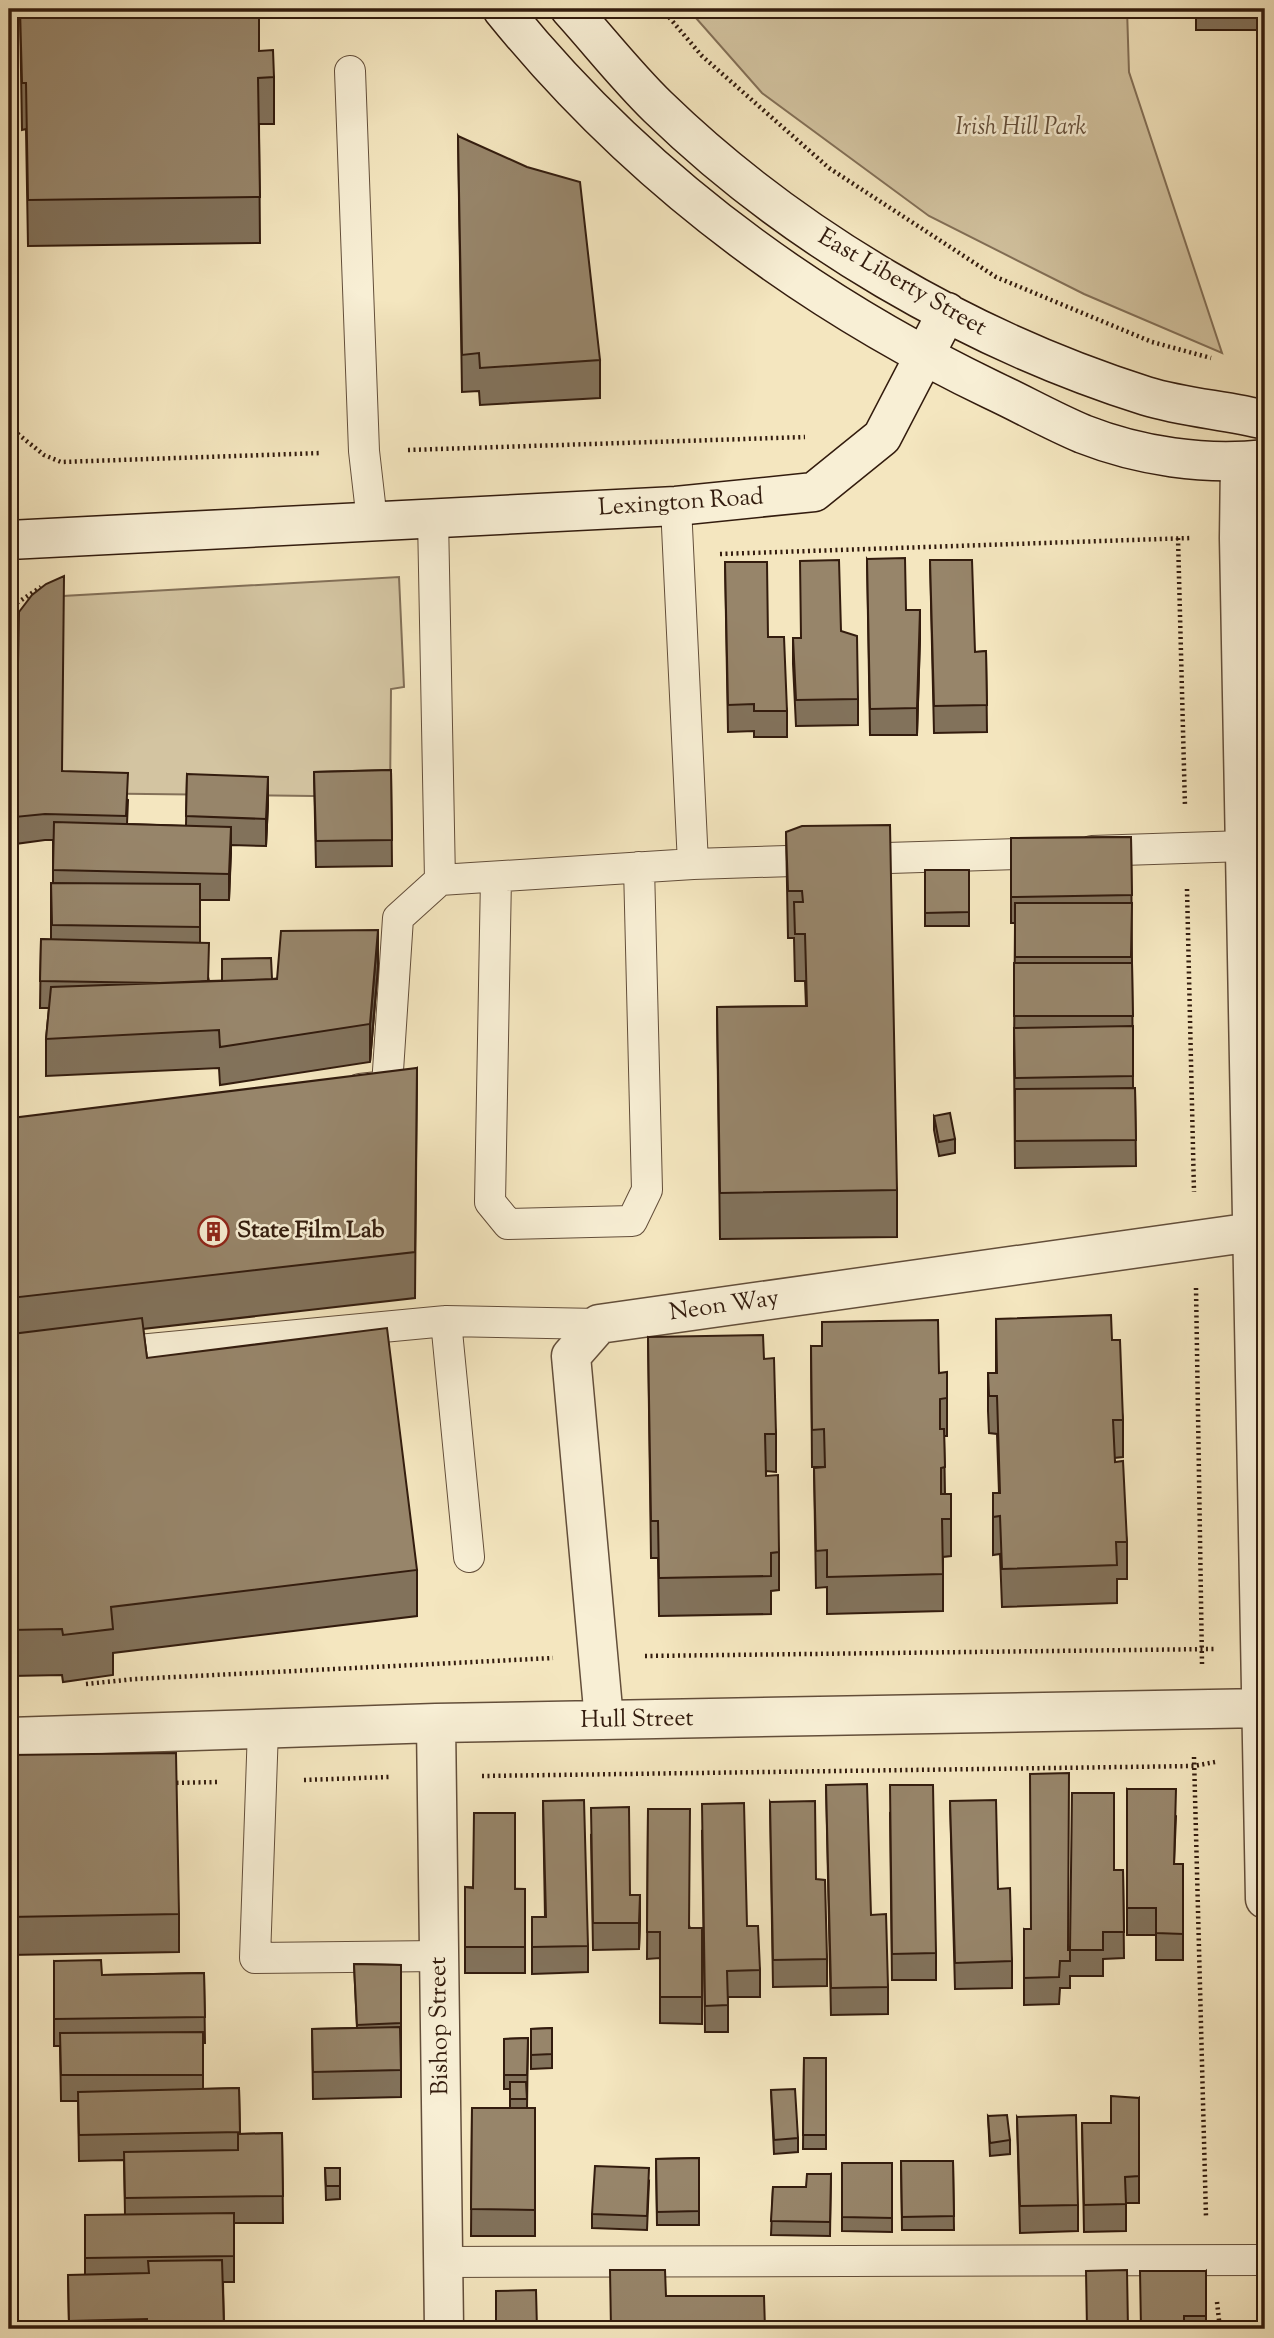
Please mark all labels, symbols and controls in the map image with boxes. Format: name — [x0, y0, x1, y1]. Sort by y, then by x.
park label: Irish Hill Park — [956, 111, 1087, 145]
street label: East Liberty Street — [811, 221, 993, 345]
street label: Lexington Road — [597, 480, 765, 526]
building icon: State Film Lab — [197, 1214, 231, 1248]
place label: State Film Lab — [237, 1214, 385, 1248]
street label: Neon Way — [667, 1281, 781, 1331]
street label: Hull Street — [580, 1702, 694, 1738]
street label: Bishop Street — [422, 1956, 458, 2096]

